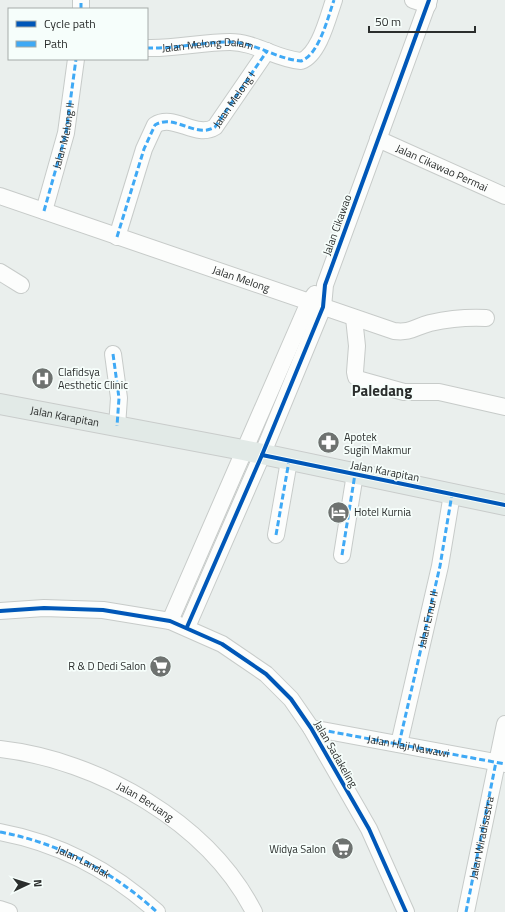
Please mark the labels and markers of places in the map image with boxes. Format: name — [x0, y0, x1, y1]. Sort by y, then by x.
place label: Clafidsya Aesthetic Clinic — [58, 364, 128, 393]
hospital icon: Clafidsya Aesthetic Clinic — [30, 365, 56, 391]
place label: Apotek Sugih Makmur — [344, 429, 411, 458]
pharmacy icon: Apotek Sugih Makmur — [315, 430, 341, 456]
hotel icon: Hotel Kurnia — [326, 499, 352, 525]
place label: Hotel Kurnia — [354, 504, 412, 520]
supermarket icon: R & D Dedi Salon — [148, 653, 174, 679]
place label: R & D Dedi Salon — [68, 658, 146, 674]
supermarket icon: Widya Salon — [329, 836, 355, 862]
place label: Widya Salon — [269, 841, 326, 857]

